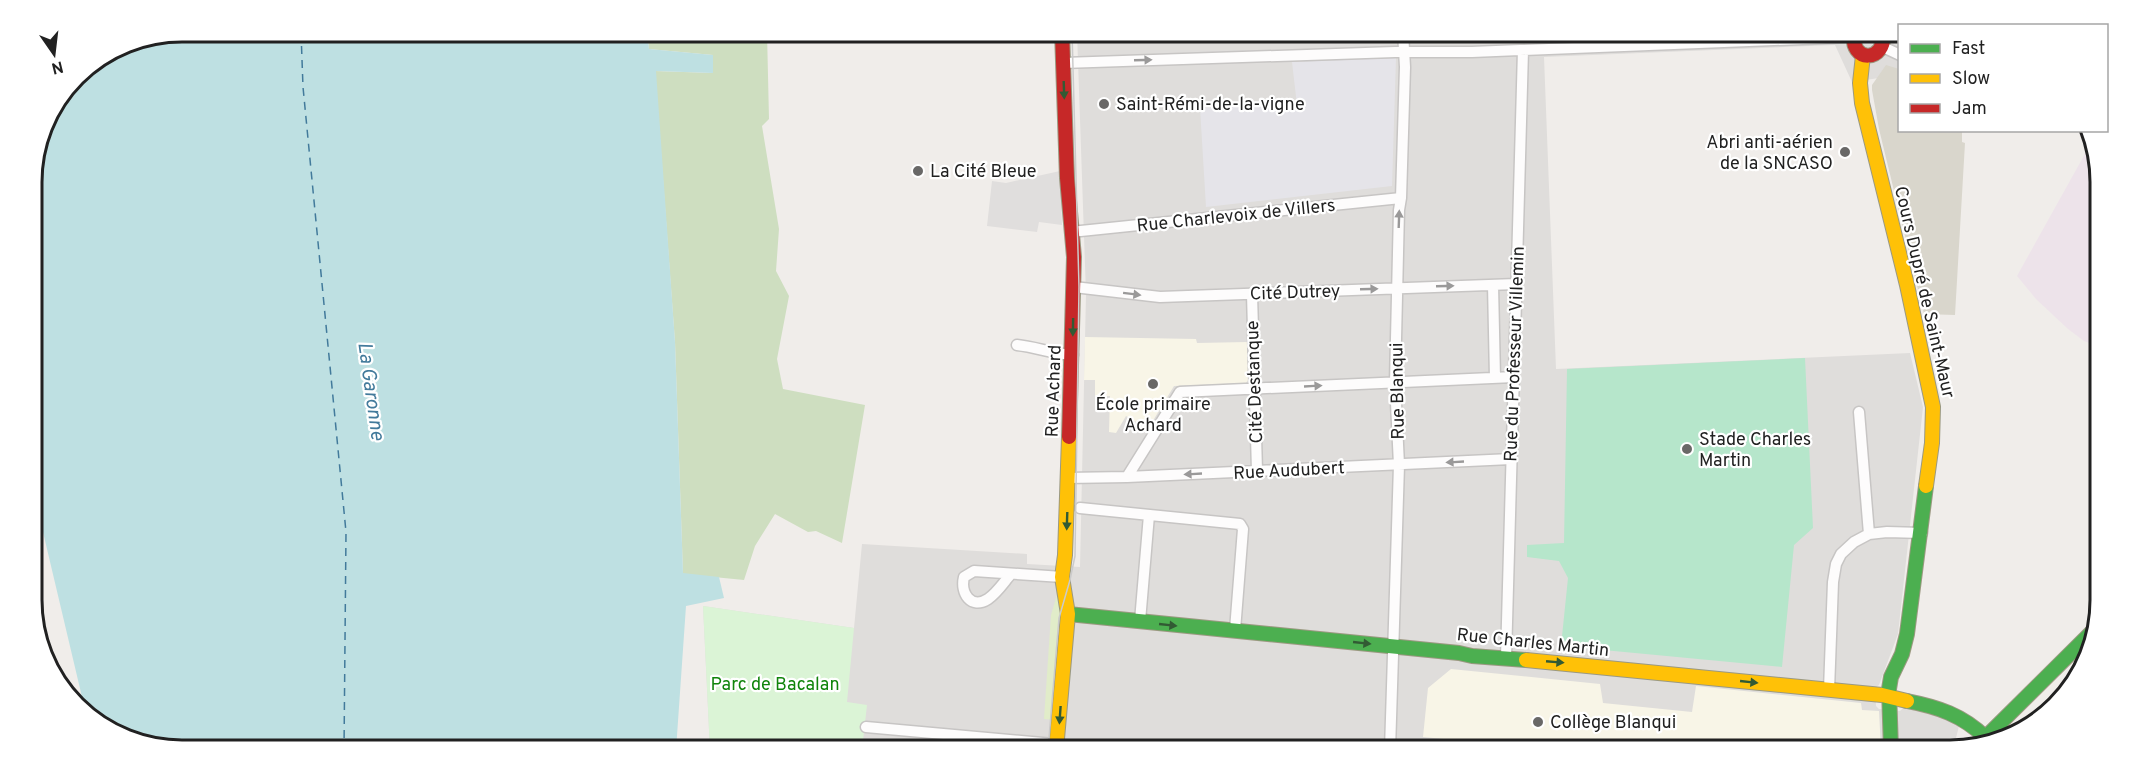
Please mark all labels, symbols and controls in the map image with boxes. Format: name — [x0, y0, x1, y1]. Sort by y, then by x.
north arrow — [24, 24, 84, 84]
legend — [1898, 24, 2108, 132]
text: Fast — [1952, 38, 1985, 61]
text: N — [49, 56, 65, 78]
one-way arrow — [1133, 56, 1152, 65]
text: Slow — [1952, 68, 1990, 91]
one-way arrow — [1059, 80, 1069, 99]
place label: Saint-Rémi-de-la-vigne — [1116, 94, 1305, 117]
marker: Saint-Rémi-de-la-vigne — [1097, 97, 1111, 111]
text: Jam — [1952, 98, 1987, 121]
place label: Abri anti-aérien de la SNCASO — [1706, 132, 1833, 176]
marker: Abri anti-aérien de la SNCASO — [1838, 145, 1852, 159]
place label: La Cité Bleue — [930, 161, 1036, 184]
marker: La Cité Bleue — [911, 164, 925, 178]
street label: Cours Dupré de Saint-Maur — [1888, 184, 1959, 401]
street label: Rue Charlevoix de Villers — [1136, 195, 1337, 238]
one-way arrow — [1394, 209, 1403, 228]
street label: Rue du Professeur Villemin — [1500, 246, 1531, 462]
street label: Cité Dutrey — [1249, 280, 1341, 307]
one-way arrow — [1435, 281, 1454, 291]
one-way arrow — [1359, 284, 1378, 293]
one-way arrow — [1123, 289, 1142, 298]
one-way arrow — [1069, 317, 1078, 336]
street label: Cité Destanque — [1242, 320, 1269, 444]
water label: La Garonne — [350, 341, 390, 443]
street label: Rue Blanqui — [1386, 342, 1411, 440]
street label: Rue Achard — [1041, 344, 1068, 438]
marker: École primaire Achard — [1146, 377, 1160, 391]
one-way arrow — [1303, 381, 1322, 390]
place label: École primaire Achard — [1095, 392, 1211, 438]
place label: Stade Charles Martin — [1699, 429, 1811, 473]
marker: Stade Charles Martin — [1680, 442, 1694, 456]
street label: Rue Audubert — [1233, 457, 1345, 486]
one-way arrow — [1445, 458, 1464, 467]
one-way arrow — [1184, 470, 1203, 479]
one-way arrow — [1062, 512, 1071, 531]
one-way arrow — [1158, 620, 1177, 630]
street label: Rue Charles Martin — [1456, 624, 1610, 663]
one-way arrow — [1352, 638, 1371, 648]
one-way arrow — [1546, 657, 1565, 667]
park label: Parc de Bacalan — [710, 674, 840, 697]
one-way arrow — [1740, 677, 1759, 687]
one-way arrow — [1055, 706, 1065, 725]
place label: Collège Blanqui — [1550, 712, 1676, 735]
marker: Collège Blanqui — [1531, 715, 1545, 729]

